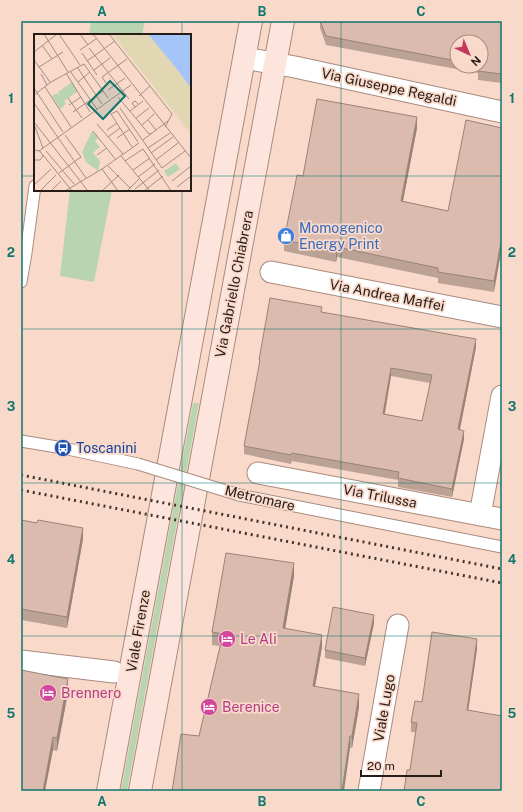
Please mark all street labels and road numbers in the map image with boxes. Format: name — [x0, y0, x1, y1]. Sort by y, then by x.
street label: Via Giuseppe Regaldi — [320, 65, 458, 109]
street label: Via Gabriello Chiabrera — [212, 209, 256, 359]
street label: Via Andrea Maffei — [328, 276, 446, 314]
street label: Via Trilussa — [342, 481, 418, 511]
street label: Metromare — [223, 482, 297, 514]
street label: Viale Firenze — [123, 588, 153, 674]
street label: Viale Lugo — [370, 673, 398, 743]

